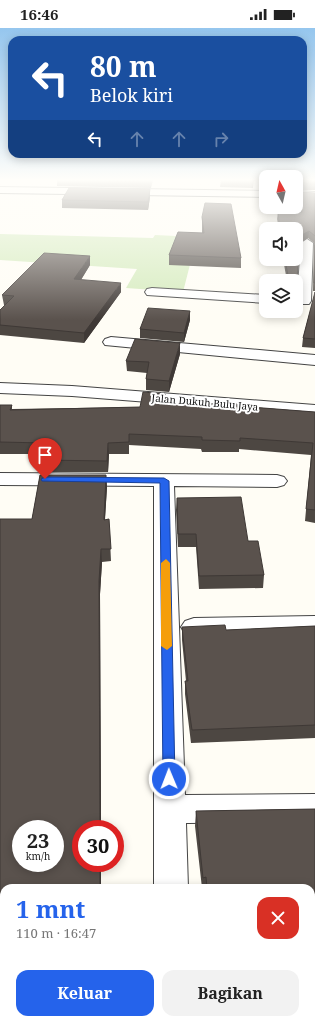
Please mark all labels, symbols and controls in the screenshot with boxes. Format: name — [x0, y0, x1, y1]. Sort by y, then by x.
text: 16:46 — [20, 4, 58, 24]
text: 80 m — [90, 47, 157, 85]
icon: left — [24, 52, 76, 104]
text: Belok kiri — [90, 83, 173, 107]
icon: left — [84, 128, 106, 150]
icon: ahead — [126, 128, 148, 150]
icon: ahead — [168, 128, 190, 150]
icon: right — [210, 128, 232, 150]
north arrow — [259, 170, 303, 214]
map controls — [259, 170, 303, 318]
button: sound — [259, 222, 303, 266]
button: layers — [259, 274, 303, 318]
street label: Jalan Dukuh Bulu Jaya — [150, 390, 259, 414]
pin — [28, 438, 62, 479]
icon: arrive — [34, 444, 56, 466]
position arrow — [148, 758, 190, 800]
speed limit sign: 30 — [72, 820, 124, 872]
text: 23 — [27, 827, 49, 854]
text: km/h — [26, 849, 50, 863]
text: 1 mnt — [16, 892, 85, 925]
button: close — [257, 897, 299, 939]
text: 110 m · 16:47 — [16, 924, 96, 942]
button: Keluar — [16, 970, 154, 1016]
button: Bagikan — [162, 970, 299, 1016]

